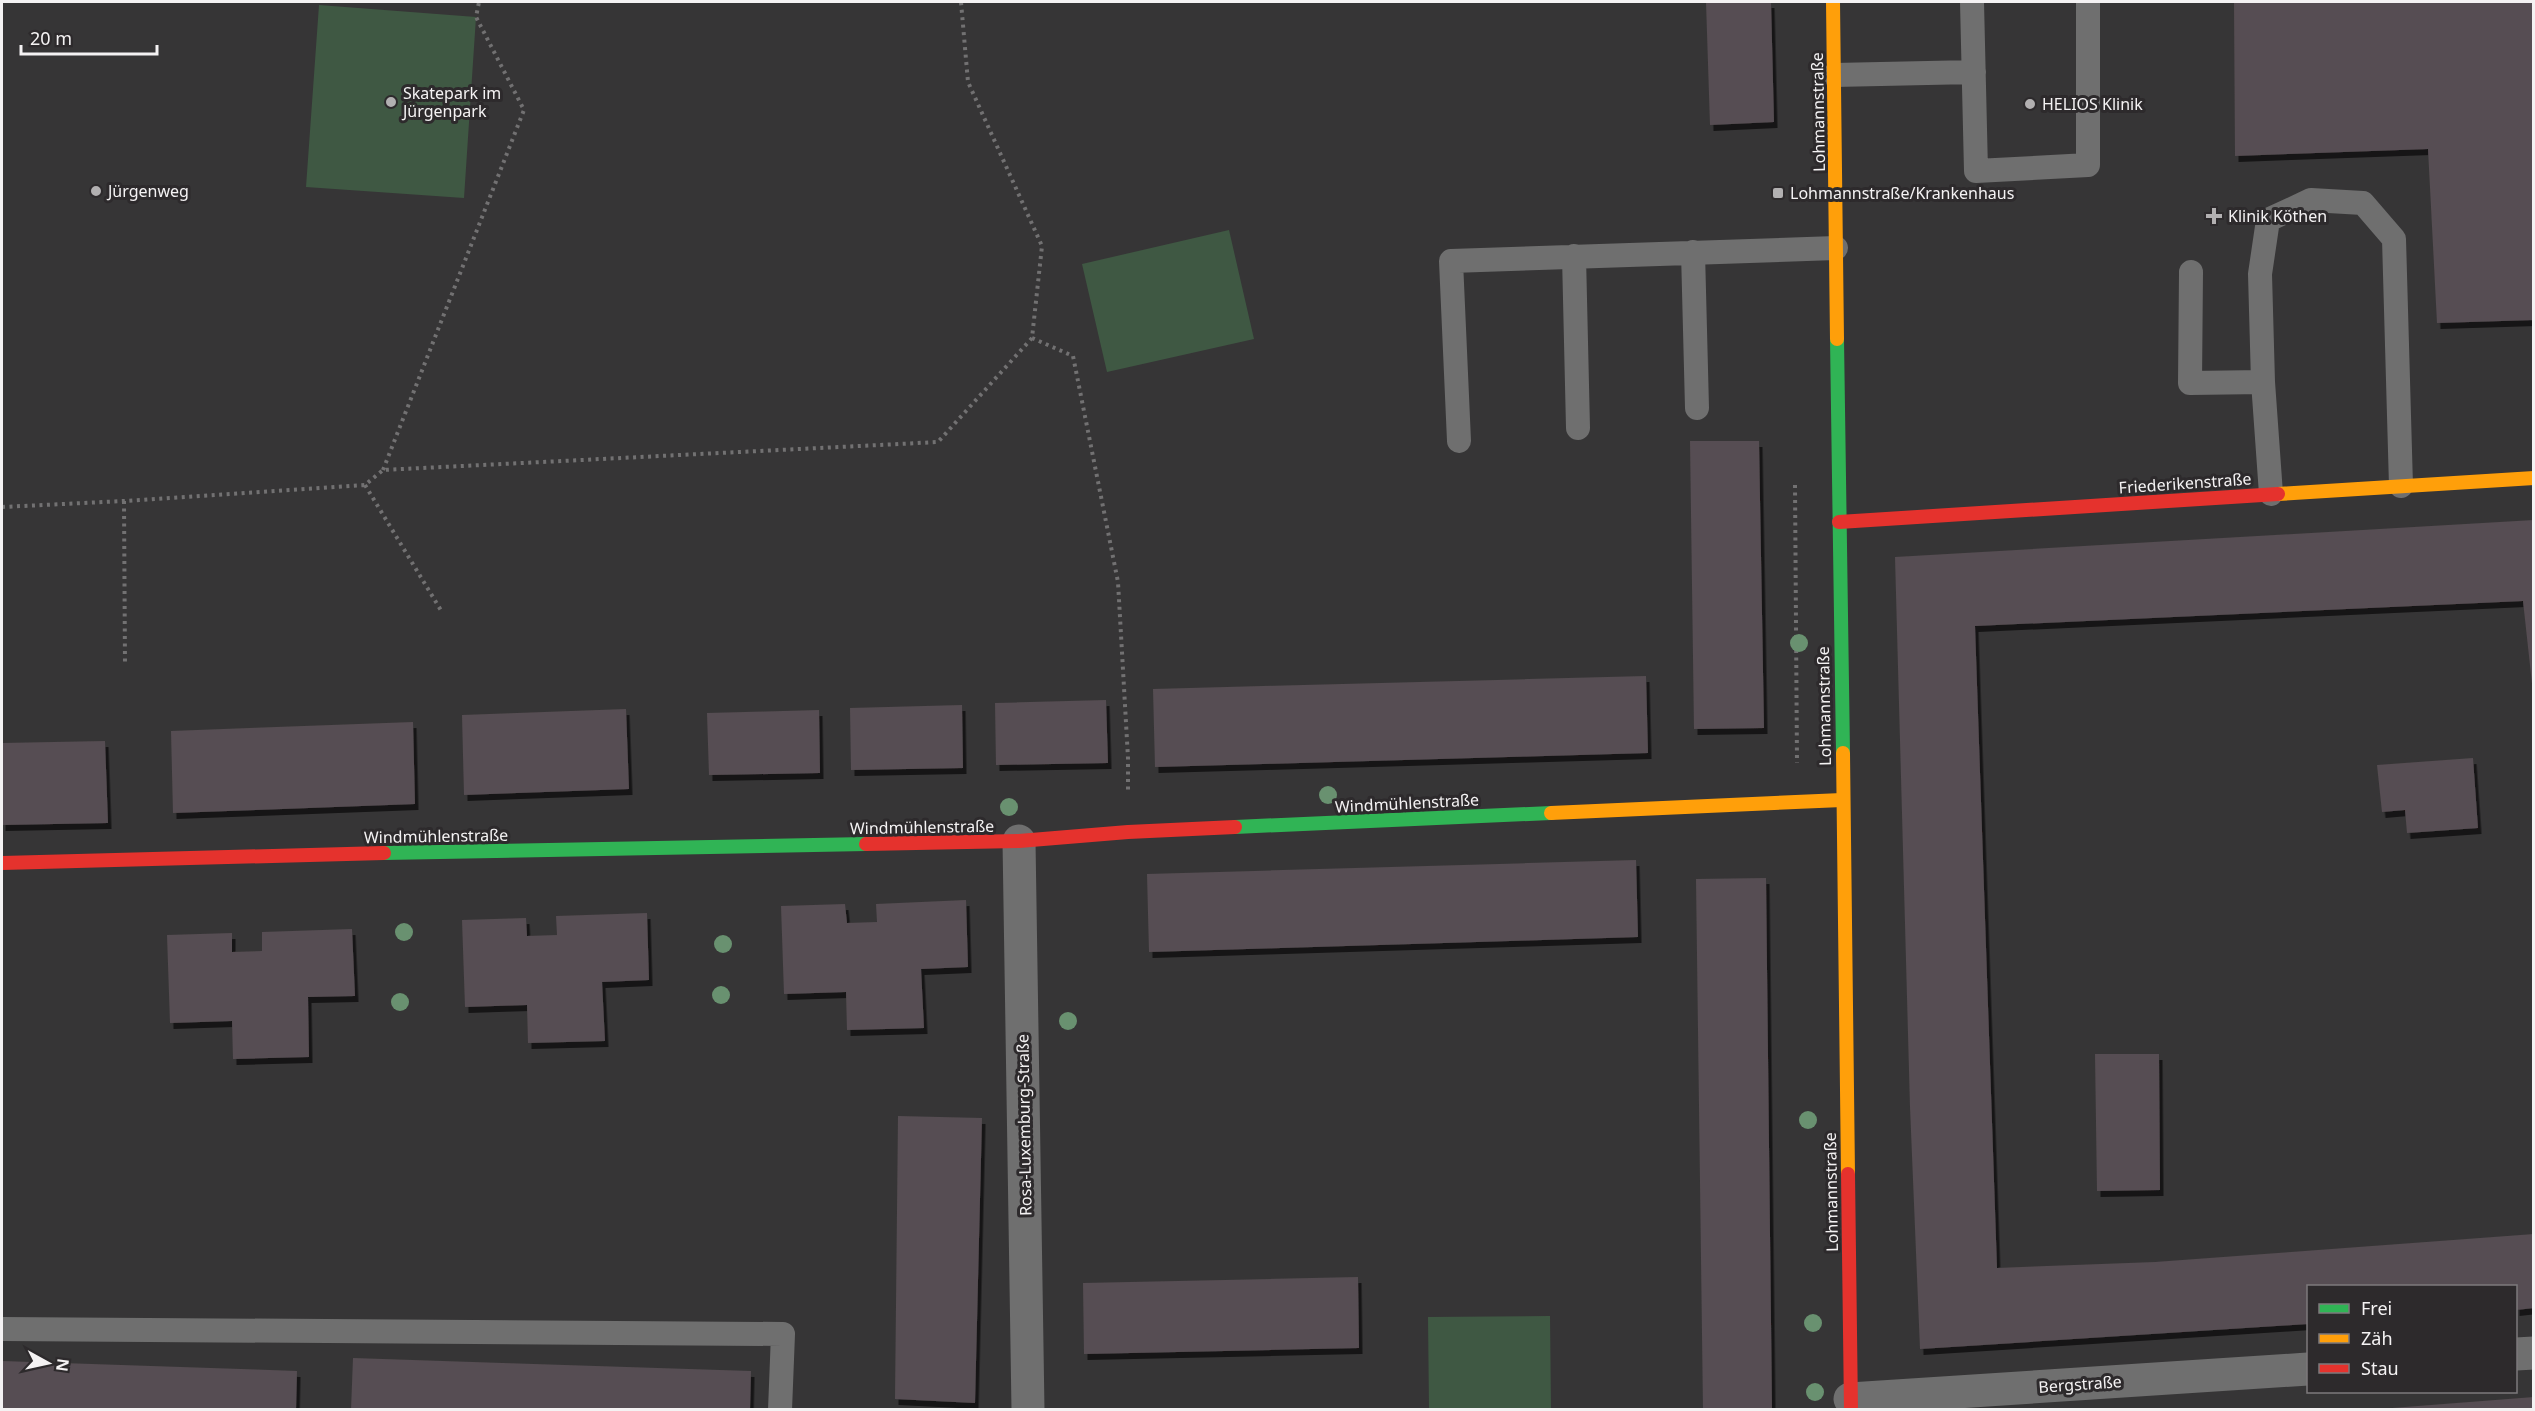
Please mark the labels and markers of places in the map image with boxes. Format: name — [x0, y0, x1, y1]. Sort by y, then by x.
place label: Skatepark im Jürgenpark — [401, 82, 501, 122]
place label: HELIOS Klinik — [2042, 93, 2143, 115]
marker: Skatepark im Jürgenpark — [384, 95, 398, 109]
marker: HELIOS Klinik — [2023, 97, 2037, 111]
place label: Jürgenweg — [106, 180, 189, 202]
place label: Lohmannstraße/Krankenhaus — [1790, 182, 2014, 204]
marker: Jürgenweg — [89, 184, 103, 198]
marker: Lohmannstraße/Krankenhaus — [1771, 186, 1785, 200]
place label: Klinik Köthen — [2228, 205, 2327, 227]
marker: Klinik Köthen — [2205, 207, 2223, 225]

